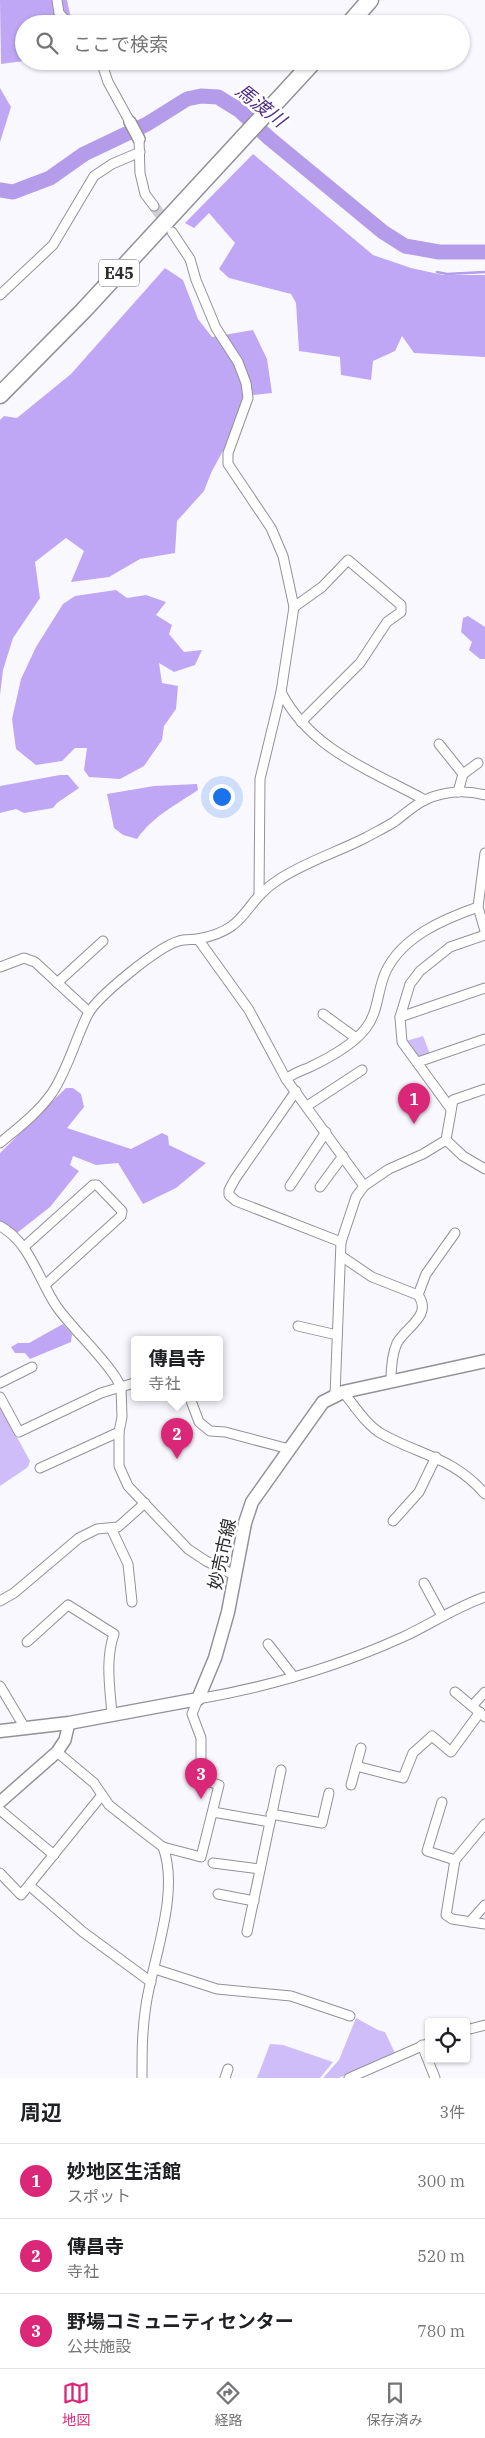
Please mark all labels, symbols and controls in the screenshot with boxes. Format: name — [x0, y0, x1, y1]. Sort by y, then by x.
search box — [15, 15, 470, 70]
icon: search — [33, 29, 61, 57]
text: ここで検索 — [73, 32, 168, 56]
water label: 馬渡川 — [231, 78, 292, 133]
road number: E45 — [99, 260, 139, 286]
your location — [209, 784, 235, 810]
pin: 1 — [398, 1083, 430, 1124]
popup — [131, 1336, 223, 1401]
text: 傳昌寺 — [148, 1346, 206, 1370]
text: 寺社 — [148, 1373, 181, 1393]
pin: 2 — [161, 1418, 193, 1459]
street label: 妙売市線 — [203, 1516, 241, 1592]
pin: 3 — [185, 1758, 217, 1799]
map controls — [425, 2018, 470, 2063]
button: locate — [425, 2018, 470, 2063]
text: 周辺 — [20, 2098, 62, 2126]
text: 3件 — [439, 2102, 465, 2122]
text: 妙地区生活館 — [67, 2159, 181, 2183]
text: 1 — [31, 2171, 41, 2191]
text: 300 m — [417, 2171, 465, 2191]
text: スポット — [67, 2186, 131, 2206]
text: 傳昌寺 — [67, 2234, 124, 2258]
text: 2 — [31, 2246, 41, 2266]
text: 520 m — [417, 2246, 465, 2266]
text: 寺社 — [67, 2261, 99, 2281]
text: 野場コミュニティセンター — [67, 2309, 294, 2333]
text: 3 — [31, 2321, 41, 2341]
text: 780 m — [417, 2321, 465, 2341]
text: 公共施設 — [67, 2336, 131, 2356]
tab: 地図 — [62, 2379, 90, 2429]
tab: 経路 — [214, 2379, 242, 2429]
tab: 保存済み — [367, 2379, 423, 2429]

